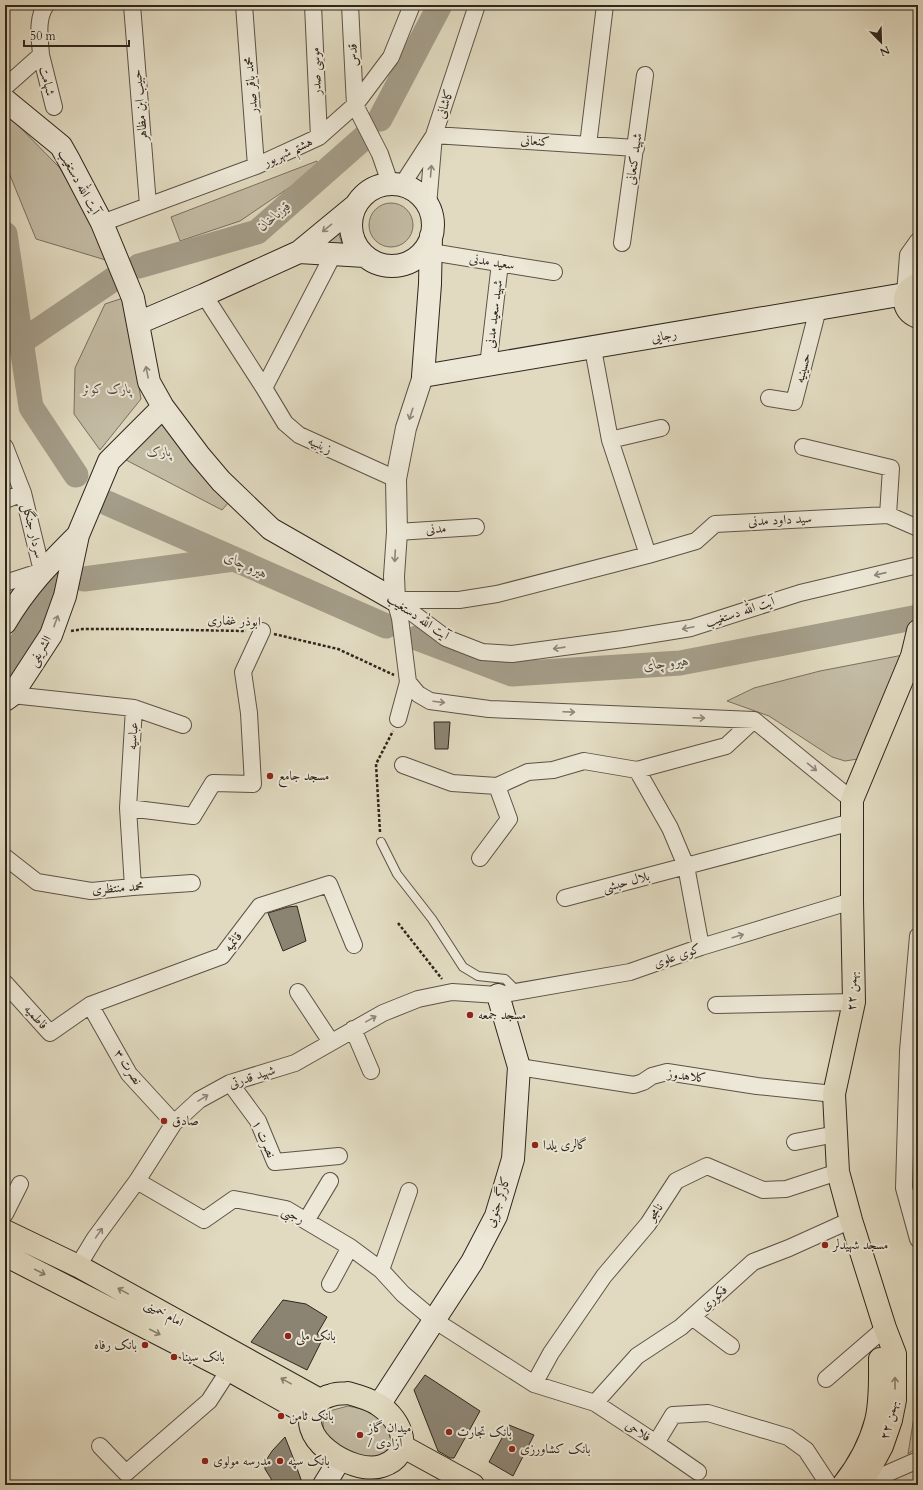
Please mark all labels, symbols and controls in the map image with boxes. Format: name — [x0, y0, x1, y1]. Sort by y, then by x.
scale bar — [24, 22, 129, 48]
north arrow — [861, 22, 901, 62]
text: 50 m — [30, 28, 57, 44]
text: N — [877, 42, 892, 60]
street label: قدس — [344, 43, 362, 67]
street label: موسی صدر — [306, 47, 326, 97]
street label: محمد باقر صدر — [240, 56, 263, 116]
street label: شهامت — [35, 64, 59, 98]
street label: حبیب ابن مظاهر — [128, 69, 152, 143]
street label: کاشانی — [432, 87, 458, 121]
street label: کنعانی — [520, 131, 550, 151]
street label: شهید کنعانی — [621, 132, 647, 186]
street label: هشتم شهریور — [259, 133, 317, 176]
street label: آیت الله دستغیب — [54, 145, 107, 219]
one-way arrow — [428, 165, 435, 178]
water label: قیزباخان — [253, 196, 295, 236]
one-way arrow — [322, 224, 333, 233]
street label: سعید مدنی — [468, 250, 516, 274]
street label: شهید سعید مدنی — [481, 279, 507, 349]
street label: رجایی — [650, 325, 678, 347]
street label: حسینیه — [790, 351, 816, 385]
one-way arrow — [143, 365, 151, 378]
park label: پارک کوثر — [82, 380, 133, 398]
one-way arrow — [407, 407, 414, 420]
street label: زینبیه — [305, 432, 335, 458]
park label: پارک — [147, 443, 173, 461]
street label: سردار جنگل — [18, 502, 48, 560]
street label: سید داود مدنی — [748, 509, 812, 531]
street label: مدنی — [425, 519, 447, 539]
water label: هیرو چای — [221, 547, 271, 583]
one-way arrow — [392, 549, 399, 562]
one-way arrow — [874, 571, 887, 578]
street label: آیت الله دستغیب — [383, 588, 455, 645]
street label: آیت الله دستغیب — [702, 590, 778, 632]
street label: ابوذر غفاری — [207, 611, 261, 631]
one-way arrow — [52, 616, 60, 628]
one-way arrow — [681, 624, 694, 632]
street label: الشریفی — [24, 632, 57, 670]
one-way arrow — [553, 644, 566, 652]
water label: هیرو چای — [642, 651, 690, 675]
one-way arrow — [432, 698, 445, 706]
one-way arrow — [562, 709, 575, 716]
one-way arrow — [692, 714, 705, 722]
street label: عباسیه — [123, 721, 143, 751]
one-way arrow — [806, 763, 817, 772]
place label: مسجد جامع — [278, 767, 329, 788]
marker: مسجد جامع — [265, 771, 275, 781]
street label: بلال حبشی — [600, 867, 652, 897]
street label: محمد منتظری — [91, 877, 145, 899]
street label: قائمیه — [220, 928, 247, 956]
one-way arrow — [731, 932, 744, 939]
street label: کوی علوی — [651, 940, 703, 972]
street label: ۲۲ بهمن — [842, 971, 862, 1011]
street label: فاطمیه — [20, 1000, 52, 1034]
place label: مسجد جمعه — [478, 1006, 526, 1024]
marker: مسجد جمعه — [465, 1010, 475, 1020]
one-way arrow — [365, 1015, 377, 1023]
street label: نصرت ۳ — [110, 1046, 146, 1088]
street label: شهید قدرتی — [226, 1061, 278, 1093]
street label: کلاهدوز — [665, 1064, 707, 1087]
one-way arrow — [197, 1094, 208, 1102]
place label: صادق — [172, 1112, 199, 1130]
marker: صادق — [159, 1116, 169, 1126]
street label: نصرت ۱ — [248, 1117, 280, 1161]
place label: گالری یلدا — [543, 1136, 587, 1154]
marker: گالری یلدا — [530, 1140, 540, 1150]
street label: کارگر جنوبی — [481, 1174, 515, 1230]
street label: نامجو — [641, 1200, 667, 1226]
street label: رجبی — [278, 1202, 307, 1229]
one-way arrow — [95, 1228, 103, 1239]
place label: مسجد شهیدلر — [831, 1236, 888, 1254]
marker: مسجد شهیدلر — [820, 1240, 830, 1250]
one-way arrow — [34, 1269, 46, 1277]
street label: فکوری — [696, 1281, 732, 1315]
one-way arrow — [117, 1287, 129, 1294]
street label: امام خمینی — [140, 1295, 187, 1333]
place label: بانک ملی — [296, 1327, 336, 1346]
one-way arrow — [149, 1329, 161, 1336]
marker: بانک ملی — [283, 1331, 293, 1341]
place label: بانک رفاه — [94, 1336, 137, 1354]
marker: بانک رفاه — [140, 1340, 150, 1350]
place label: بانک سینا — [182, 1348, 225, 1366]
marker: بانک سینا — [169, 1352, 179, 1362]
one-way arrow — [280, 1376, 292, 1384]
one-way arrow — [891, 1377, 899, 1390]
street label: ۲۲ بهمن — [875, 1399, 903, 1441]
place label: بانک ثامن — [289, 1407, 334, 1425]
marker: بانک ثامن — [276, 1411, 286, 1421]
street label: فلاحی — [622, 1416, 654, 1446]
place label: میدان گاز / آزادی — [366, 1419, 411, 1452]
place label: بانک تجارت — [457, 1423, 512, 1441]
marker: بانک تجارت — [444, 1427, 454, 1437]
marker: میدان گاز / آزادی — [355, 1430, 365, 1440]
place label: بانک کشاورزی — [520, 1440, 591, 1458]
marker: بانک کشاورزی — [507, 1444, 517, 1454]
place label: مدرسه مولوی — [213, 1452, 271, 1470]
place label: بانک سپه — [288, 1452, 330, 1470]
marker: مدرسه مولوی — [200, 1456, 210, 1466]
marker: بانک سپه — [275, 1456, 285, 1466]

